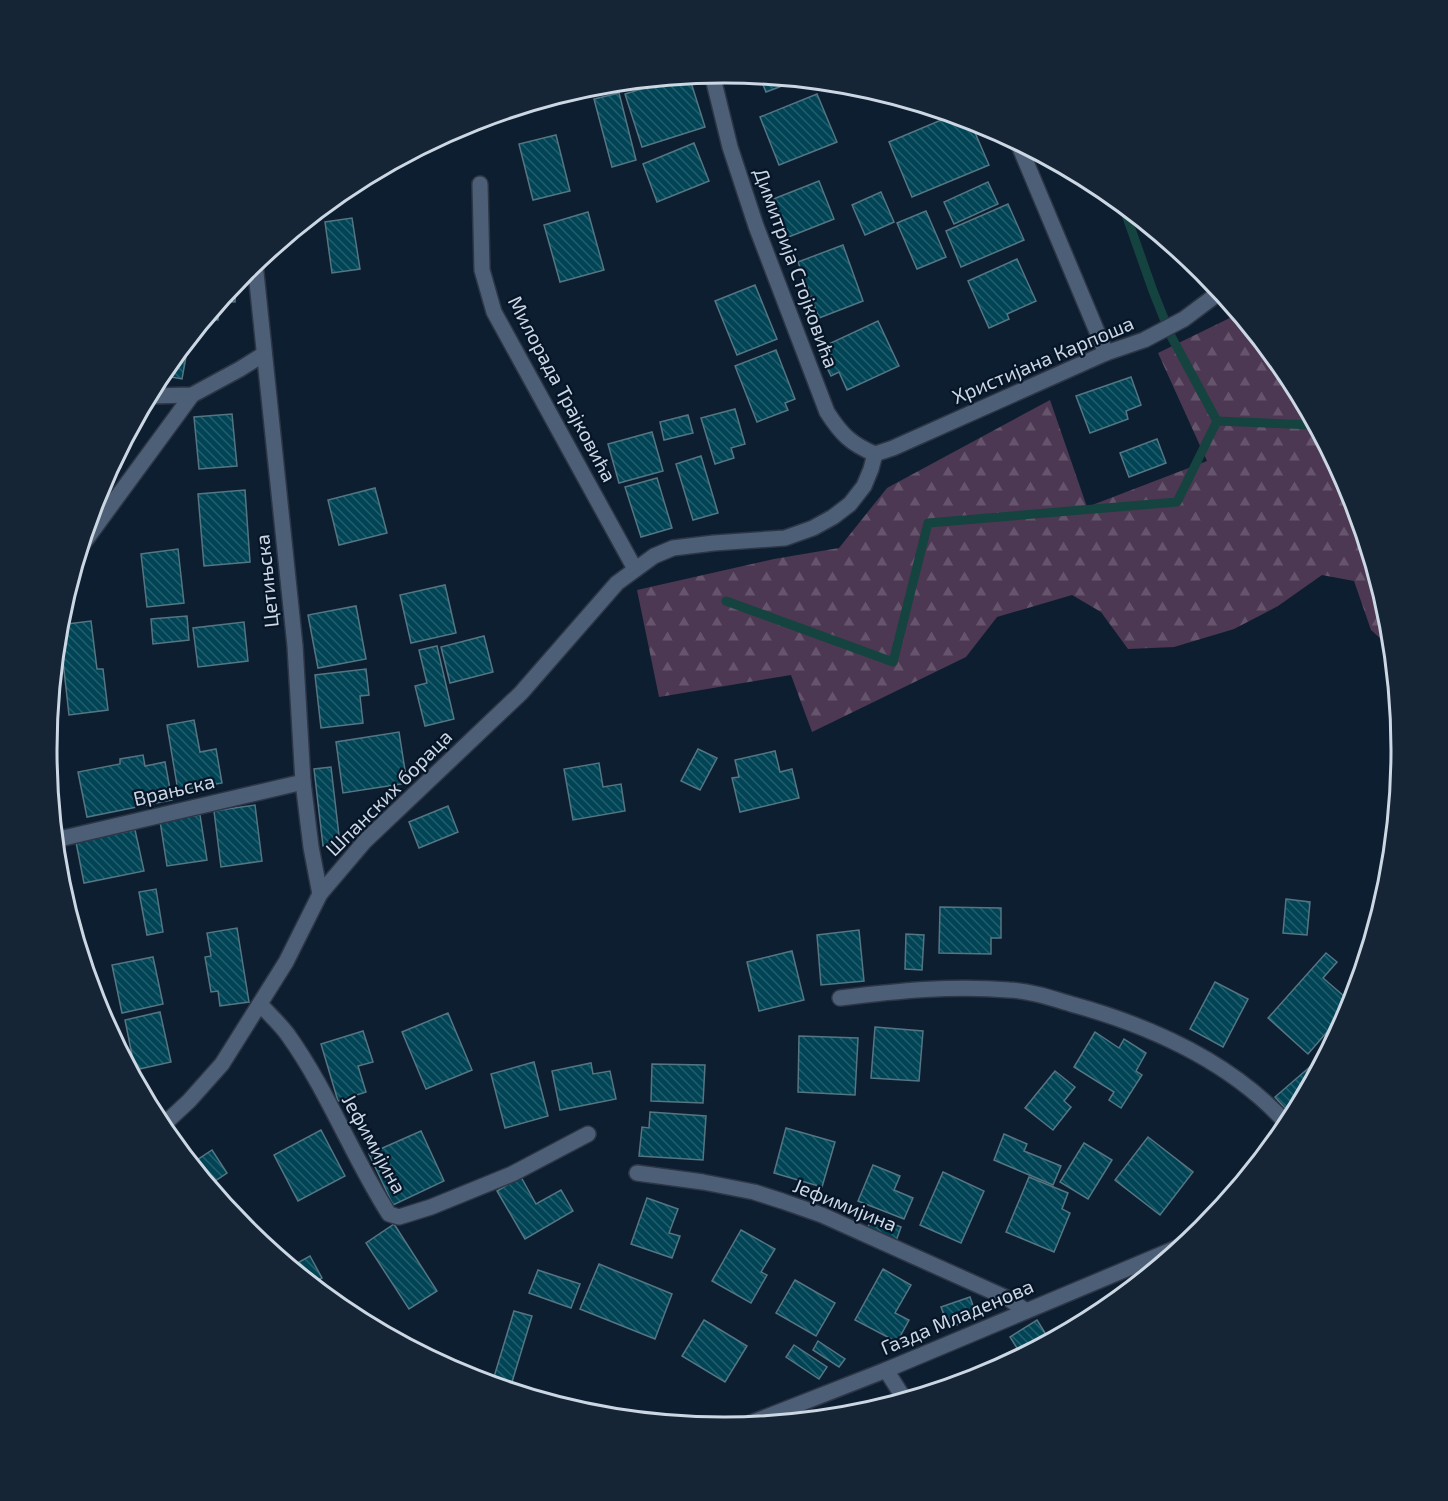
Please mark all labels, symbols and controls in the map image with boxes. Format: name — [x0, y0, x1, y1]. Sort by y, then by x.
street label: Димитрија Стојковића — [750, 164, 844, 371]
street label: Милорада Трајковића — [504, 291, 622, 486]
street label: Христијана Карпоша — [948, 310, 1137, 408]
street label: Цетињска — [249, 533, 283, 629]
street label: Шпанских бораца — [320, 724, 456, 860]
street label: Врањска — [131, 768, 217, 810]
street label: Јефимијина — [338, 1090, 412, 1197]
street label: Јефимијина — [790, 1172, 901, 1236]
street label: Газда Младенова — [877, 1273, 1037, 1359]

